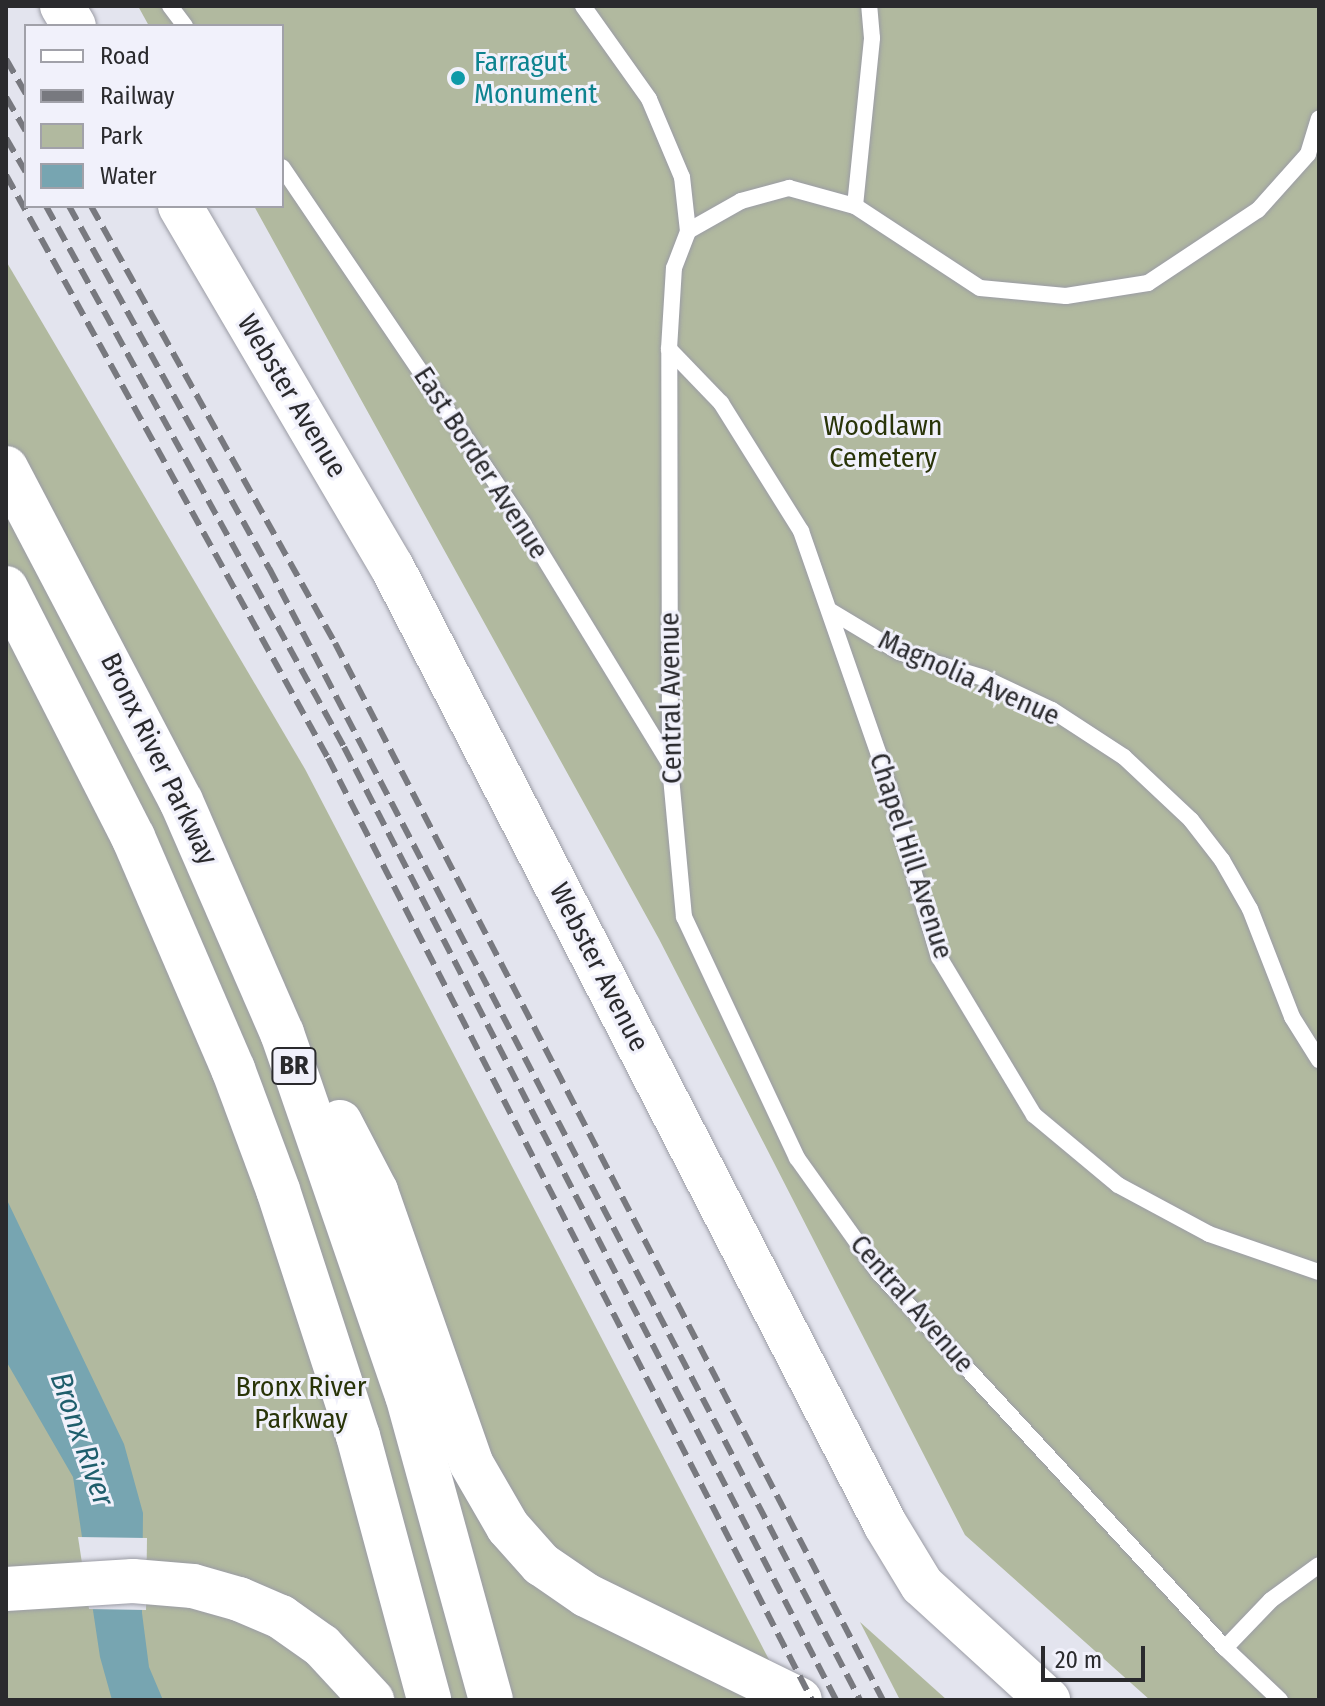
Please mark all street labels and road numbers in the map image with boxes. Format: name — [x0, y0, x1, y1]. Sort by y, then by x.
street label: Webster Avenue — [230, 308, 354, 484]
street label: East Border Avenue — [406, 361, 556, 565]
street label: Central Avenue — [653, 612, 689, 784]
street label: Magnolia Avenue — [873, 623, 1065, 733]
street label: Bronx River Parkway — [93, 648, 225, 870]
street label: Chapel Hill Avenue — [862, 749, 960, 963]
street label: Webster Avenue — [542, 877, 656, 1057]
road number: BR — [270, 1044, 318, 1088]
street label: Central Avenue — [843, 1228, 981, 1380]

